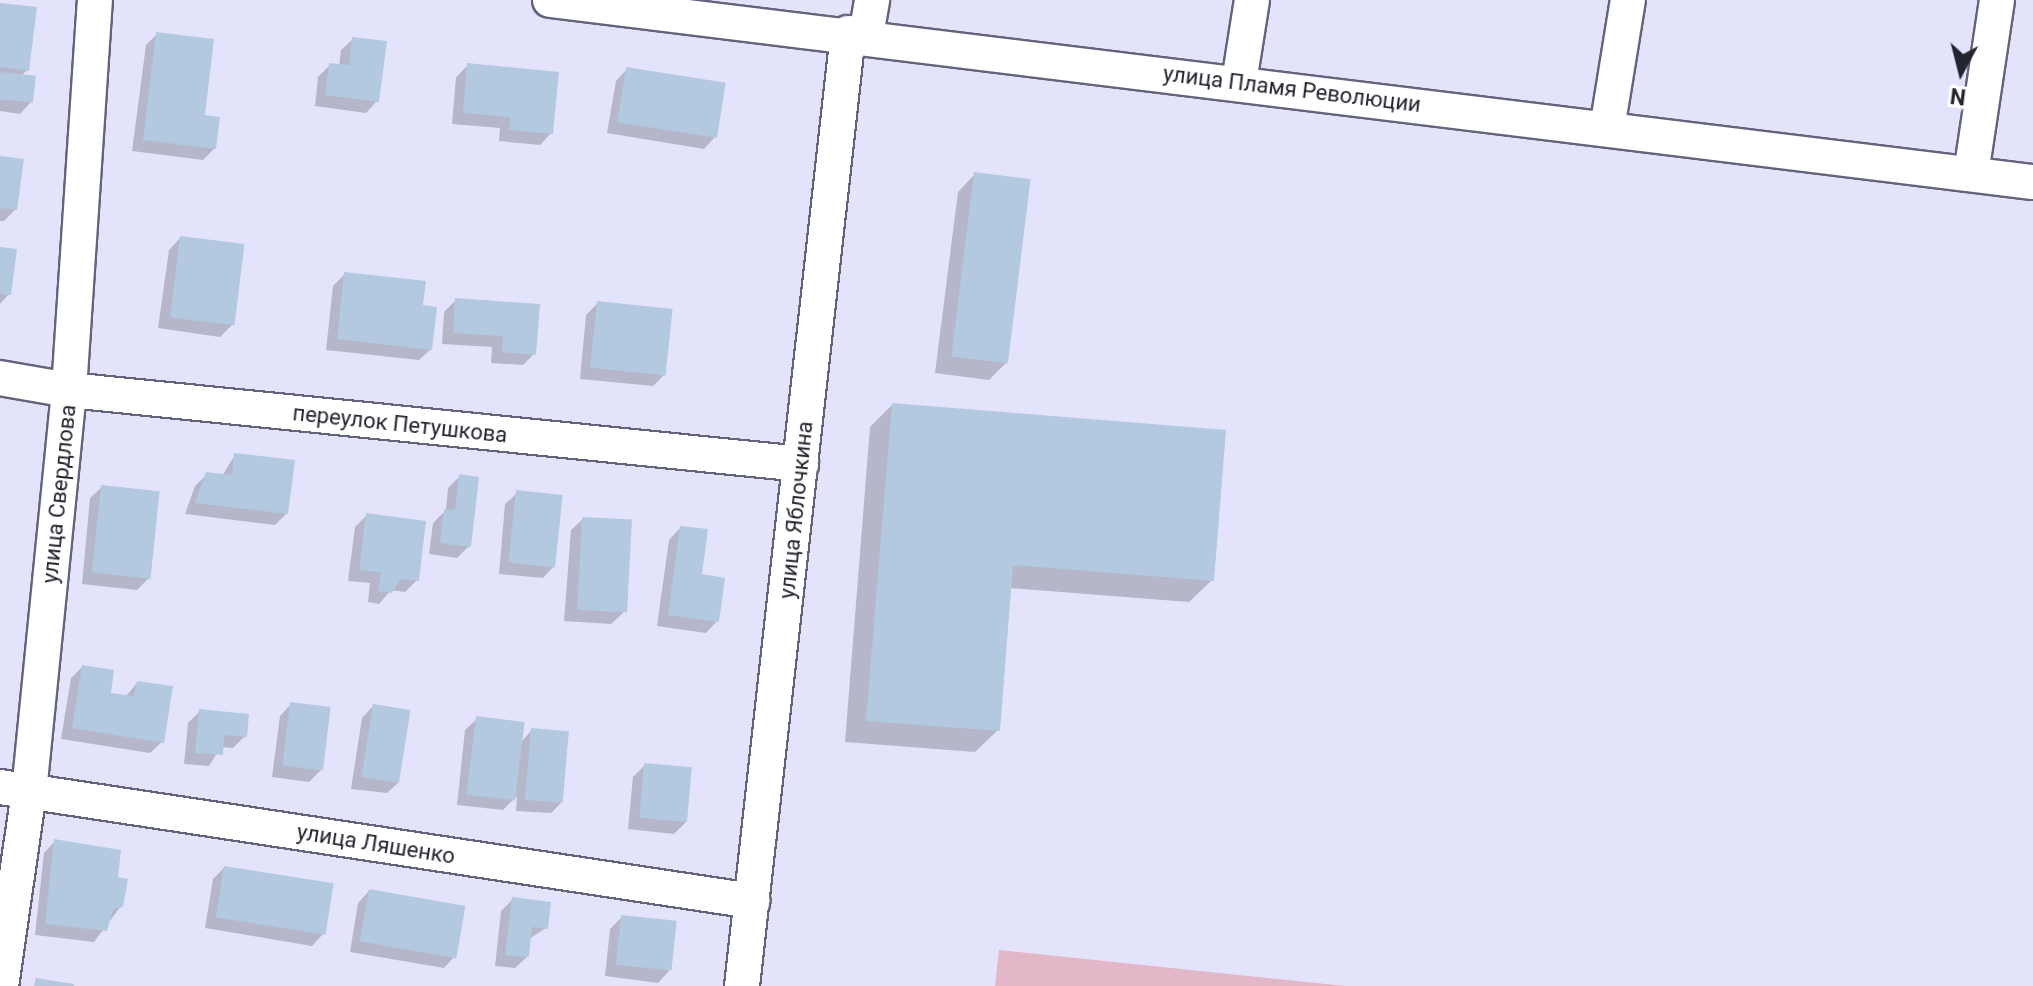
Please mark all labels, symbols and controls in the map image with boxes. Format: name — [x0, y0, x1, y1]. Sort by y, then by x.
north arrow — [1921, 32, 2001, 112]
street label: улица Пламя Революции — [1162, 60, 1422, 118]
text: N — [1949, 83, 1967, 110]
street label: переулок Петушкова — [291, 400, 509, 448]
street label: улица Свердлова — [36, 403, 82, 585]
street label: улица Яблочкина — [774, 420, 818, 600]
street label: улица Ляшенко — [295, 818, 457, 870]

